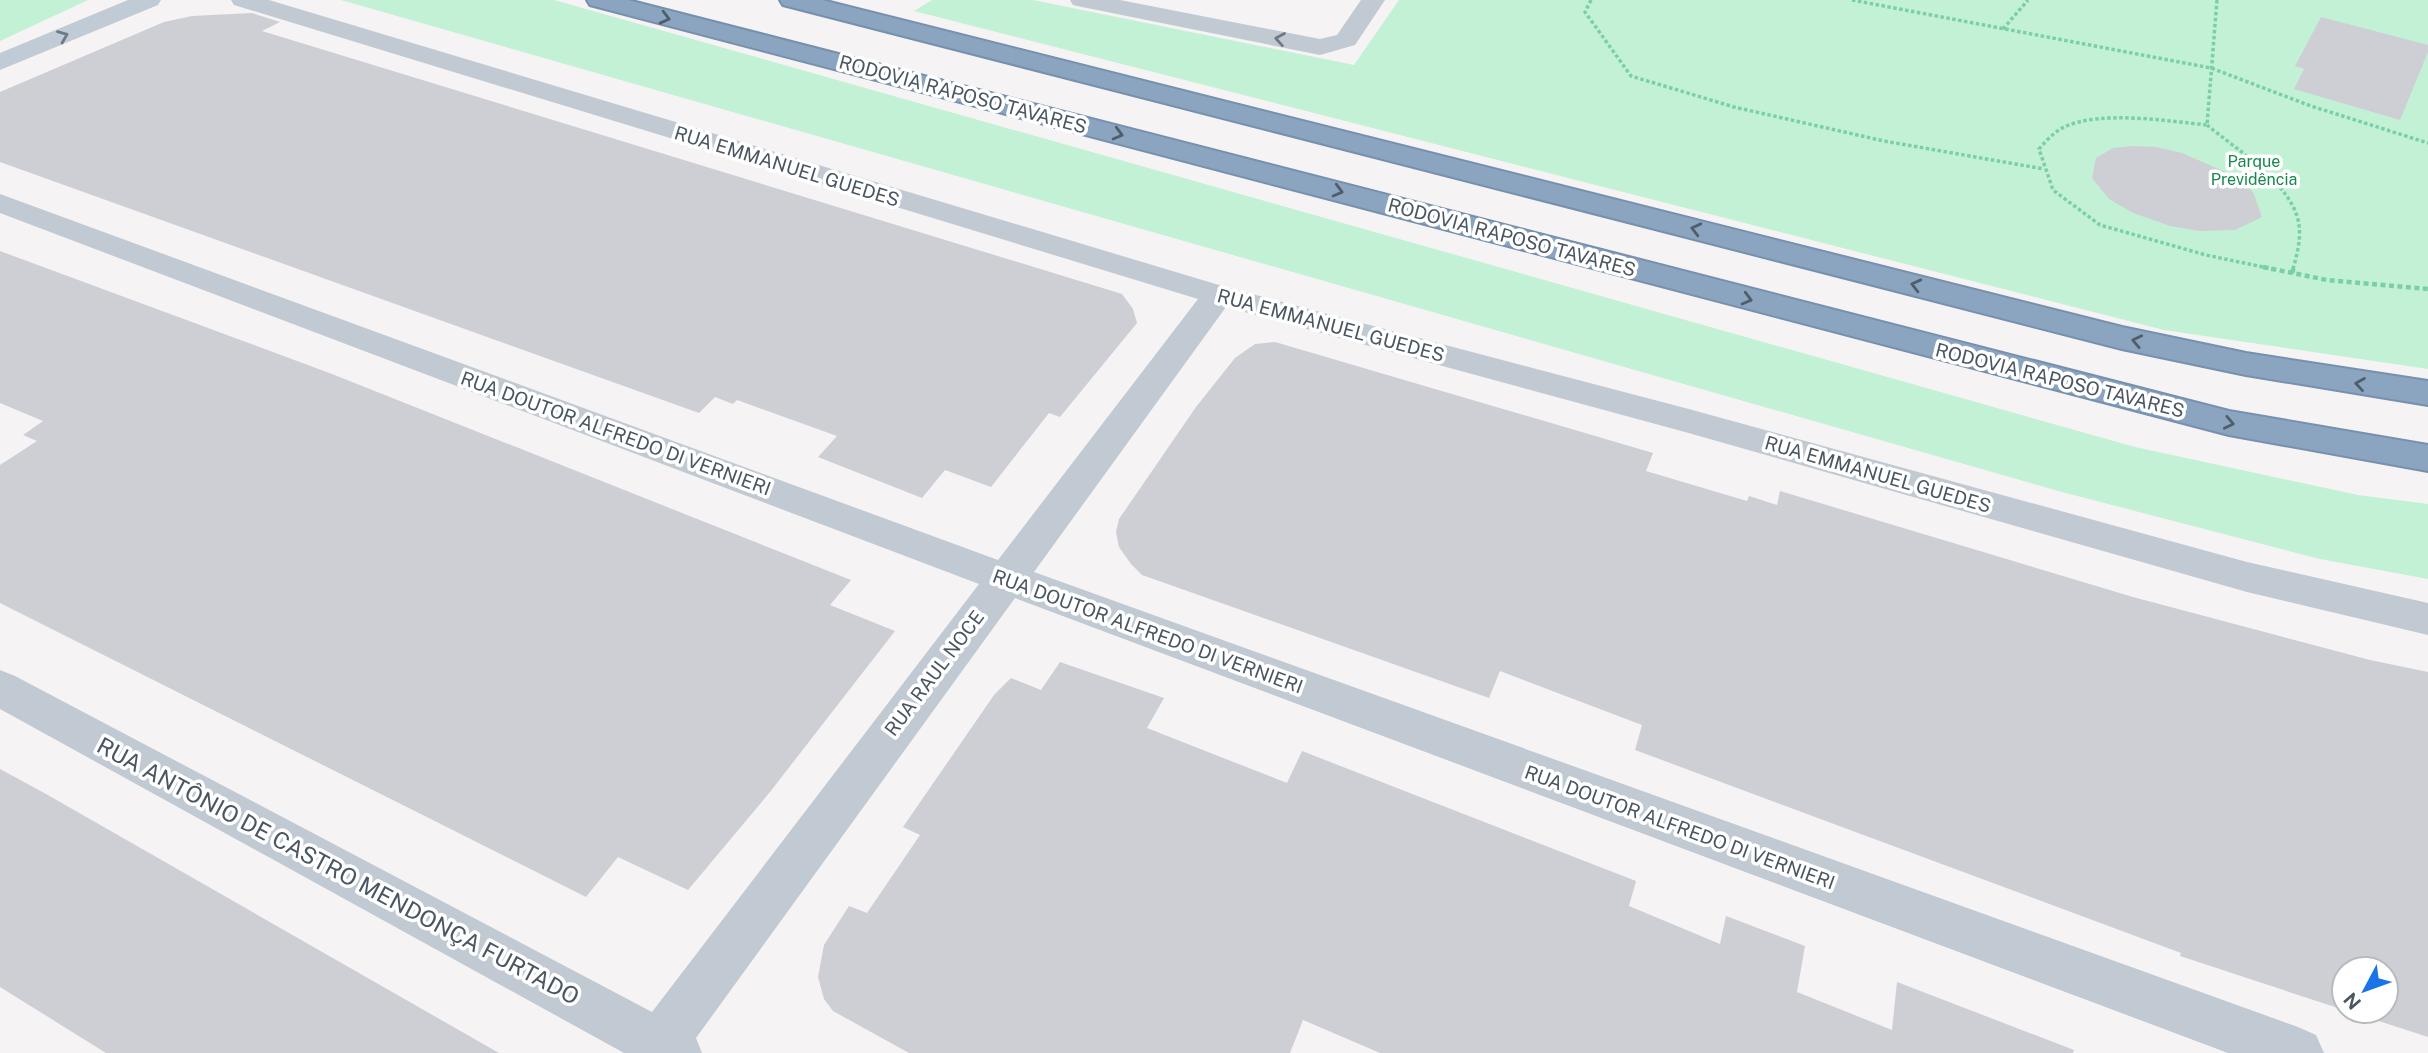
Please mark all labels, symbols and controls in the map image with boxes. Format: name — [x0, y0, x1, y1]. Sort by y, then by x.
one-way arrow — [659, 10, 671, 24]
one-way arrow — [56, 30, 68, 44]
one-way arrow — [1274, 32, 1286, 47]
street label: RODOVIA RAPOSO TAVARES — [837, 50, 1089, 138]
street label: RUA EMMANUEL GUEDES — [672, 121, 902, 211]
one-way arrow — [1112, 126, 1124, 140]
park label: Parque Previdência — [2211, 152, 2297, 189]
one-way arrow — [1332, 183, 1344, 197]
street label: RODOVIA RAPOSO TAVARES — [1386, 193, 1638, 281]
one-way arrow — [1690, 223, 1702, 237]
one-way arrow — [1910, 279, 1922, 293]
street label: RUA EMMANUEL GUEDES — [1215, 284, 1447, 366]
one-way arrow — [1741, 291, 1753, 305]
one-way arrow — [2131, 334, 2143, 349]
street label: RODOVIA RAPOSO TAVARES — [1933, 338, 2187, 422]
street label: RUA DOUTOR ALFREDO DI VERNIERI — [458, 367, 774, 499]
one-way arrow — [2354, 377, 2366, 392]
one-way arrow — [2223, 414, 2235, 429]
street label: RUA EMMANUEL GUEDES — [1762, 431, 1994, 517]
street label: RUA DOUTOR ALFREDO DI VERNIERI — [990, 565, 1306, 697]
street label: RUA RAUL NOCE — [880, 606, 988, 740]
street label: RUA ANTÔNIO DE CASTRO MENDONÇA FURTADO — [93, 731, 584, 1010]
street label: RUA DOUTOR ALFREDO DI VERNIERI — [1522, 761, 1838, 893]
north arrow — [2330, 955, 2400, 1025]
text: N — [2339, 988, 2365, 1014]

